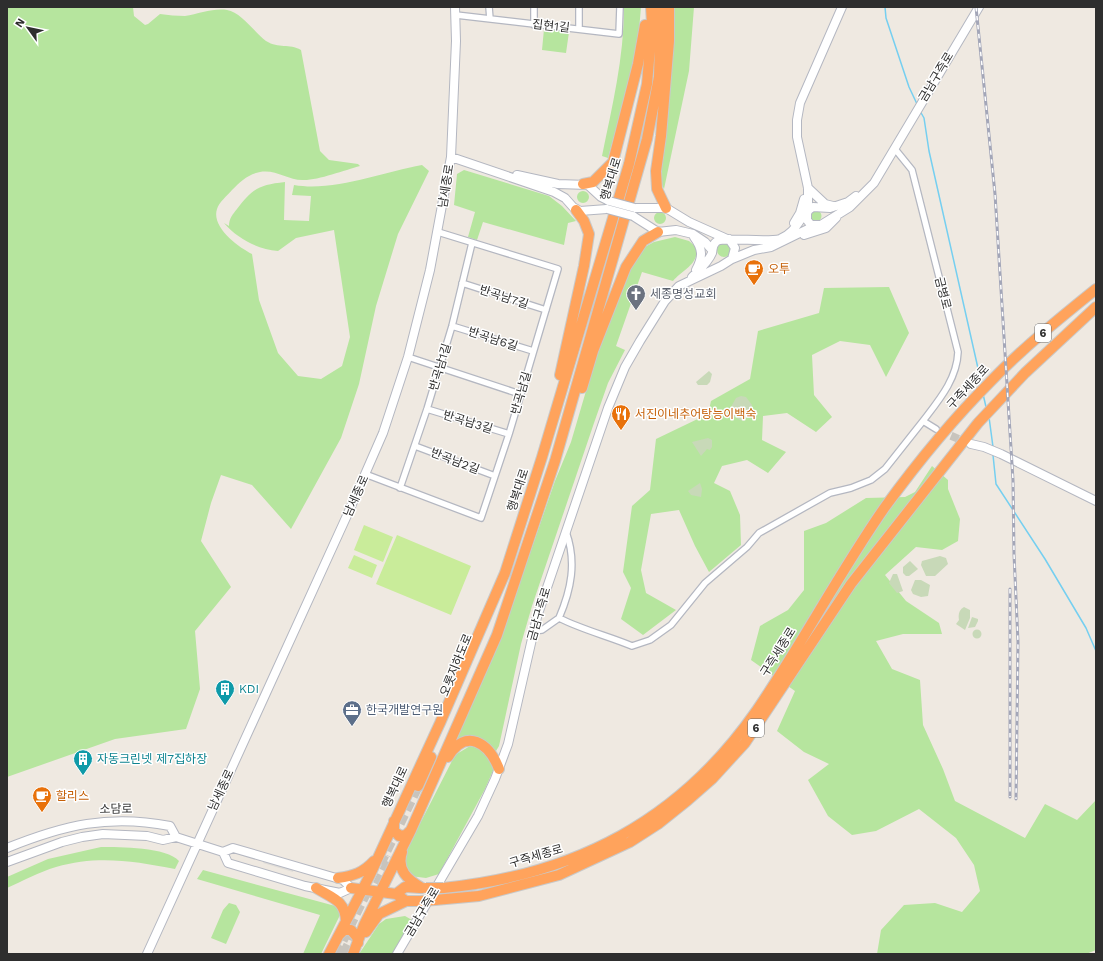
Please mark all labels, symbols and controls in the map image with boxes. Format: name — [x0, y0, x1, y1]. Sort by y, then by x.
north arrow — [8, 8, 48, 48]
text: N — [12, 16, 28, 30]
street label: 집현1길 — [531, 17, 571, 35]
street label: 금남구즉로 — [916, 50, 956, 104]
street label: 행복대로 — [598, 156, 624, 202]
street label: 남세종로 — [436, 163, 456, 209]
cafe icon: 오투 — [743, 258, 765, 286]
place label: 오투 — [768, 262, 790, 276]
street label: 금병로 — [932, 275, 954, 311]
street label: 반곡남7길 — [478, 282, 530, 312]
church icon: 세종명성교회 — [625, 283, 647, 311]
place label: 세종명성교회 — [650, 287, 716, 301]
street label: 반곡남6길 — [466, 324, 520, 354]
road number: 6 — [1035, 324, 1051, 342]
street label: 반곡남1길 — [426, 342, 454, 392]
street label: 구즉세종로 — [944, 362, 992, 412]
street label: 반곡남길 — [508, 370, 534, 416]
restaurant icon: 서진이네추어탕능이백숙 — [610, 403, 632, 431]
place label: 서진이네추어탕능이백숙 — [635, 407, 756, 421]
street label: 반곡남3길 — [441, 408, 495, 436]
street label: 반곡남2길 — [429, 445, 481, 477]
street label: 행복대로 — [505, 467, 531, 513]
street label: 남세종로 — [341, 473, 371, 519]
street label: 금남구즉로 — [525, 586, 553, 642]
street label: 구즉세종로 — [757, 625, 799, 679]
street label: 오롯지하도로 — [437, 632, 475, 698]
building icon: KDI — [214, 678, 236, 706]
place label: KDI — [239, 682, 259, 696]
office icon: 한국개발연구원 — [341, 699, 363, 727]
place label: 한국개발연구원 — [366, 703, 443, 717]
road number: 6 — [748, 719, 764, 737]
building icon: 자동크린넷 제7집하장 — [72, 748, 94, 776]
place label: 자동크린넷 제7집하장 — [97, 752, 207, 766]
street label: 행복대로 — [379, 764, 411, 810]
street label: 남세종로 — [205, 767, 237, 813]
cafe icon: 할리스 — [31, 785, 53, 813]
place label: 할리스 — [56, 789, 89, 803]
street label: 소담로 — [99, 802, 133, 816]
street label: 구즉세종로 — [508, 842, 564, 870]
street label: 금남구즉로 — [402, 885, 442, 939]

